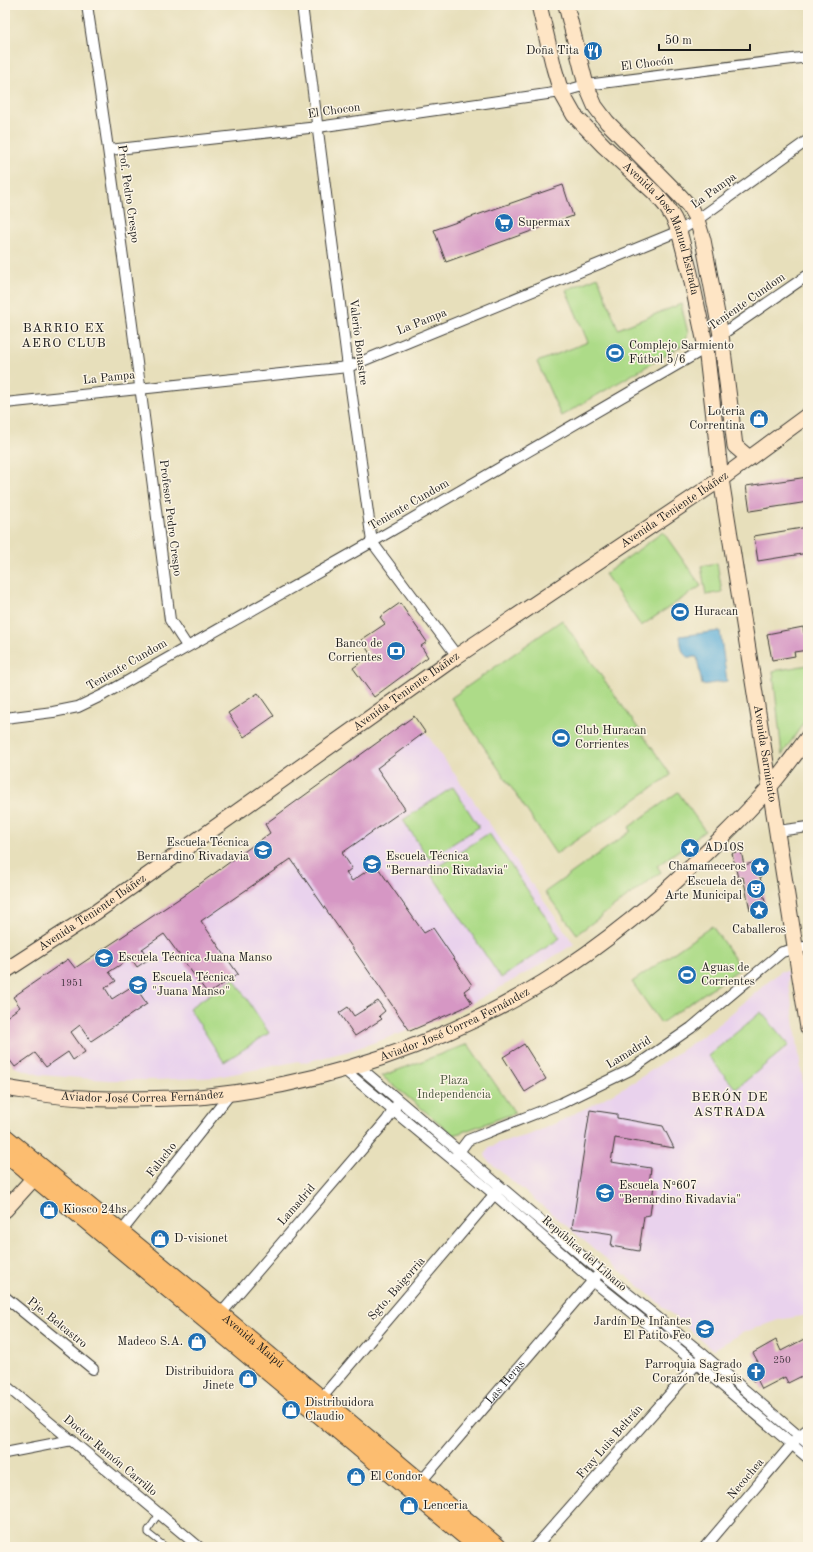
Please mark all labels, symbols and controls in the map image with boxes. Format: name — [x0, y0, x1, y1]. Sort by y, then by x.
scale bar — [659, 26, 750, 52]
text: 50 m — [665, 34, 692, 47]
restaurant icon: Doña Tita — [582, 40, 604, 62]
place label: Doña Tita — [526, 45, 579, 57]
street label: El Chocón — [620, 55, 675, 73]
street label: El Chocon — [307, 101, 362, 121]
street label: Prof. Pedro Crespo — [115, 144, 141, 244]
street label: Avenida José Manuel Estrada — [620, 160, 701, 296]
street label: La Pampa — [689, 171, 739, 211]
supermarket icon: Supermax — [493, 212, 515, 234]
place label: Supermax — [518, 217, 570, 229]
street label: Teniente Cundom — [706, 271, 788, 333]
street label: Valerio Bonastre — [347, 298, 369, 386]
street label: La Pampa — [395, 307, 449, 337]
district label: BARRIO EX AERO CLUB — [21, 322, 107, 350]
place label: Complejo Sarmiento Fútbol 5/6 — [629, 340, 734, 366]
sports icon: Complejo Sarmiento Fútbol 5/6 — [604, 342, 626, 364]
street label: La Pampa — [82, 369, 136, 387]
place label: Loteria Correntina — [689, 406, 745, 432]
shop icon: Loteria Correntina — [748, 408, 770, 430]
street label: Profesor Pedro Crespo — [157, 459, 183, 577]
street label: Avenida Teniente Ibáñez — [618, 470, 731, 551]
street label: Teniente Cundom — [367, 477, 452, 533]
sports icon: Huracan — [669, 601, 691, 623]
place label: Huracan — [694, 606, 739, 618]
street label: Teniente Cundom — [85, 637, 170, 693]
place label: Banco de Corrientes — [328, 638, 382, 664]
bank icon: Banco de Corrientes — [385, 640, 407, 662]
street label: Avenida Teniente Ibáñez — [351, 650, 462, 734]
street label: Avenida Sarmiento — [751, 704, 778, 803]
place label: Club Huracan Corrientes — [575, 725, 647, 751]
sports icon: Club Huracan Corrientes — [550, 727, 572, 749]
place label: Escuela Técnica Bernardino Rivadavia — [137, 837, 249, 863]
place icon: AD10S — [679, 837, 701, 859]
school or university icon: Escuela Técnica Bernardino Rivadavia — [252, 839, 274, 861]
place label: AD10S — [704, 842, 744, 854]
place label: Escuela Técnica "Bernardino Rivadavia" — [386, 851, 508, 877]
school or university icon: Escuela Técnica "Bernardino Rivadavia" — [361, 853, 383, 875]
place icon: Chamameceros — [749, 856, 771, 878]
place label: Chamameceros — [668, 861, 746, 873]
street label: Avenida Teniente Ibáñez — [36, 872, 149, 954]
place label: Escuela de Arte Municipal — [665, 876, 742, 902]
theatre icon: Escuela de Arte Municipal — [745, 878, 767, 900]
place icon: Caballeros — [748, 899, 770, 921]
place label: Caballeros — [732, 924, 786, 936]
school or university icon: Escuela Técnica Juana Manso — [93, 947, 115, 969]
place label: Escuela Técnica Juana Manso — [118, 952, 272, 964]
place label: Aguas de Corrientes — [701, 962, 755, 988]
sports icon: Aguas de Corrientes — [676, 964, 698, 986]
place label: Escuela Técnica "Juana Manso" — [152, 972, 235, 998]
school or university icon: Escuela Técnica "Juana Manso" — [127, 974, 149, 996]
house number: 1951 — [60, 978, 84, 988]
street label: Aviador José Correa Fernández — [378, 986, 532, 1064]
street label: Lamadrid — [605, 1035, 653, 1071]
park label: Plaza Independencia — [417, 1075, 491, 1101]
street label: Aviador José Correa Fernández — [60, 1088, 224, 1105]
district label: BERÓN DE ASTRADA — [691, 1088, 769, 1119]
street label: Falucho — [145, 1140, 179, 1180]
place label: Escuela Nº607 "Bernardino Rivadavia" — [619, 1180, 741, 1206]
street label: Lamadrid — [276, 1182, 318, 1228]
school or university icon: Escuela Nº607 "Bernardino Rivadavia" — [594, 1182, 616, 1204]
shop icon: Kiosco 24hs — [38, 1199, 60, 1221]
place label: Kiosco 24hs — [63, 1204, 127, 1216]
street label: República del Libano — [539, 1214, 629, 1294]
shop icon: D-visionet — [149, 1228, 171, 1250]
place label: D-visionet — [174, 1233, 228, 1245]
street label: Sgto. Baigorria — [366, 1255, 428, 1323]
street label: Pje. Belcastro — [25, 1295, 89, 1351]
street label: Avenida Maipú — [219, 1312, 286, 1371]
place label: Jardín De Infantes El Patito Feo — [594, 1316, 691, 1342]
school or university icon: Jardín De Infantes El Patito Feo — [694, 1318, 716, 1340]
shop icon: Madeco S.A. — [186, 1331, 208, 1353]
place label: Madeco S.A. — [117, 1336, 183, 1348]
house number: 250 — [773, 1355, 791, 1365]
street label: Las Heras — [484, 1358, 528, 1407]
place label: Parroquia Sagrado Corazón de Jesús — [645, 1359, 742, 1385]
church icon: Parroquia Sagrado Corazón de Jesús — [745, 1361, 767, 1383]
place label: Distribuidora Jinete — [165, 1366, 234, 1392]
shop icon: Distribuidora Jinete — [237, 1368, 259, 1390]
place label: Distribuidora Claudio — [305, 1397, 374, 1423]
shop icon: Distribuidora Claudio — [280, 1399, 302, 1421]
street label: Fray Luis Beltrán — [575, 1402, 645, 1481]
street label: Doctor Ramón Carrillo — [61, 1413, 159, 1499]
street label: Necochea — [726, 1456, 766, 1502]
shop icon: El Condor — [345, 1466, 367, 1488]
place label: El Condor — [370, 1471, 423, 1483]
shop icon: Lenceria — [398, 1495, 420, 1517]
place label: Lenceria — [423, 1500, 468, 1512]

